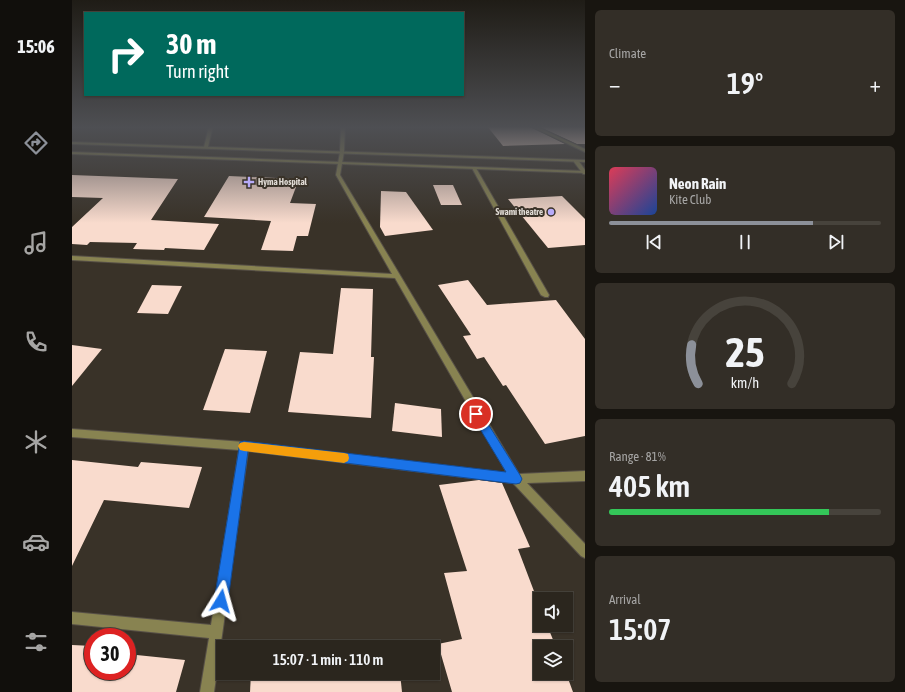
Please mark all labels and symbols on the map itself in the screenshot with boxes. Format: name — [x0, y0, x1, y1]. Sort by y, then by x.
marker: Hyma Hospital — [243, 176, 255, 188]
place label: Hyma Hospital — [258, 177, 308, 187]
place label: Swami theatre — [495, 207, 543, 217]
marker: Swami theatre — [546, 207, 556, 217]
pin — [459, 397, 493, 431]
position arrow — [200, 580, 242, 622]
speed limit sign: 30 — [84, 628, 136, 680]

